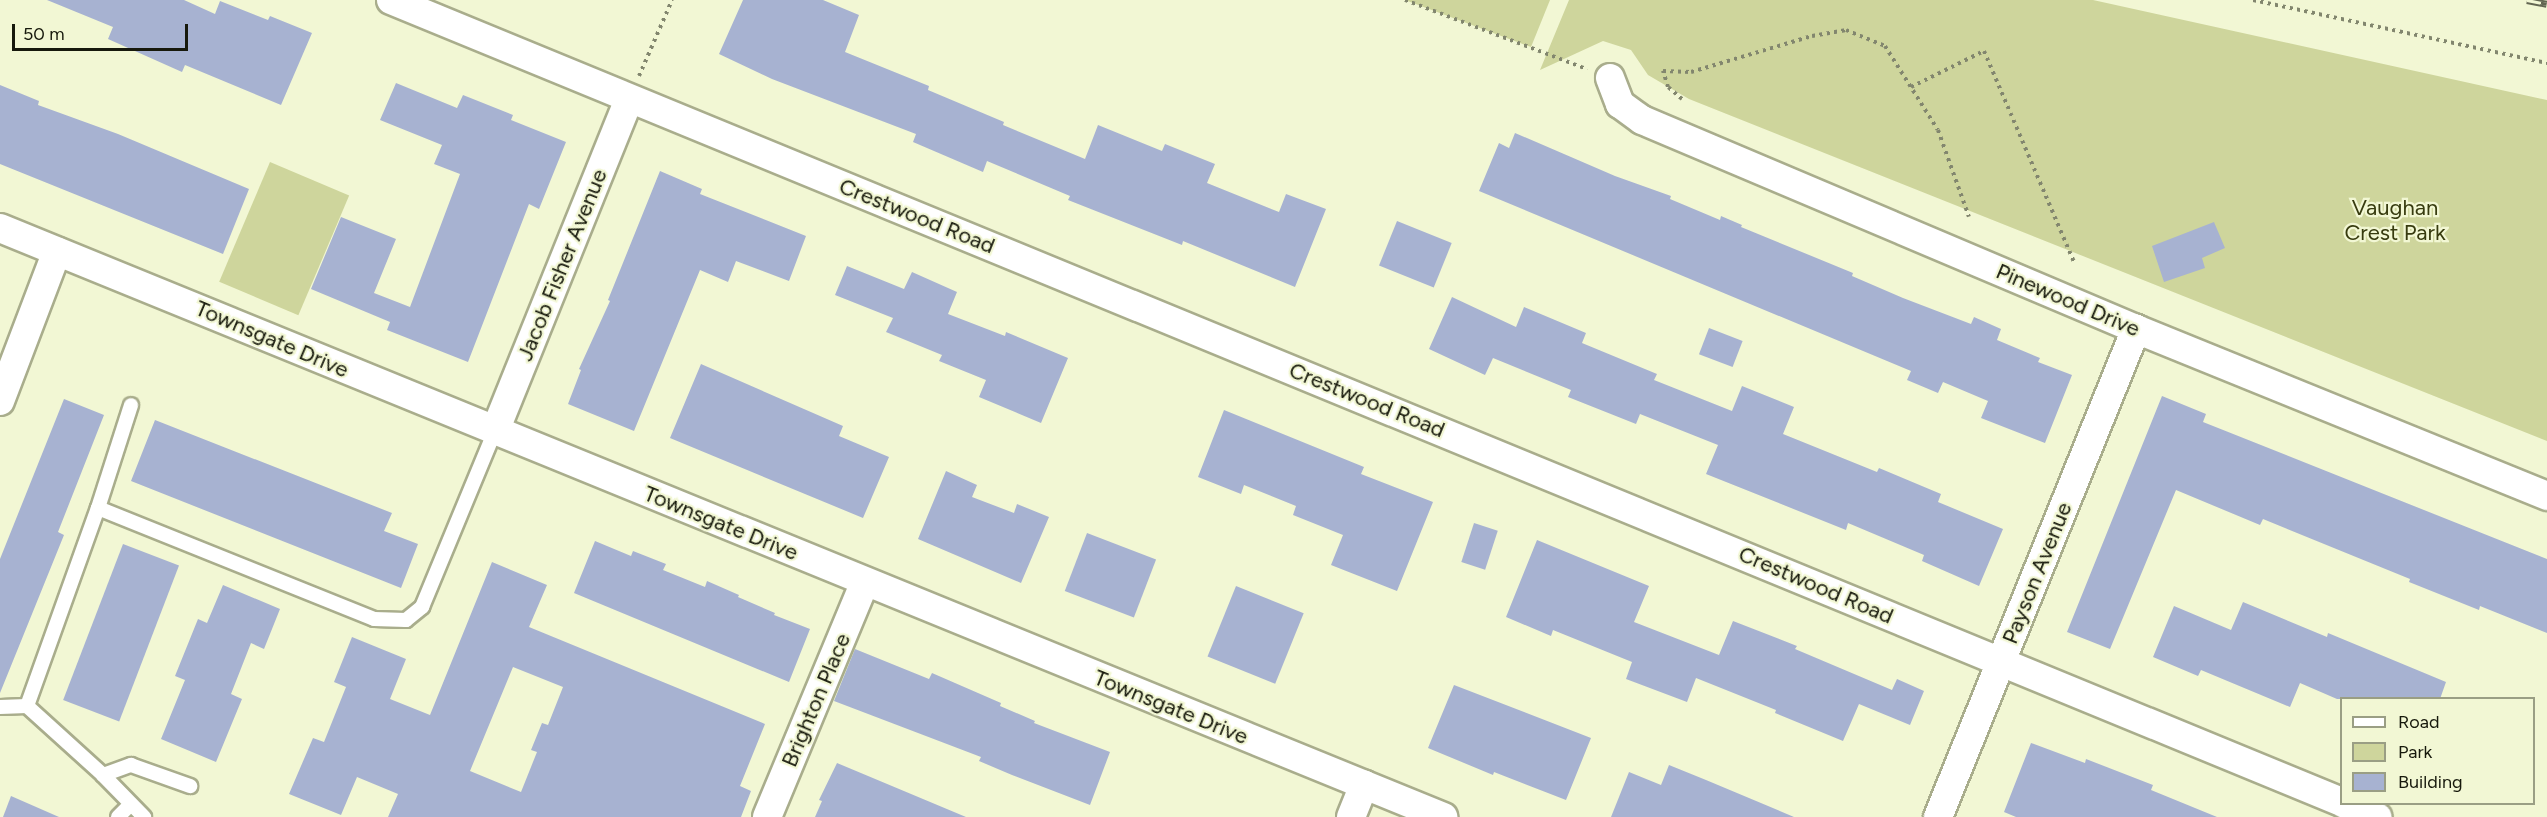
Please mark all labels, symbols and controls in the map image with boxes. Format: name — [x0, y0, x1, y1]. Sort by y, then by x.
scale bar — [15, 12, 190, 50]
text: 50 m — [23, 23, 65, 45]
street label: Jacob Fisher Avenue — [511, 165, 613, 365]
street label: Crestwood Road — [835, 173, 999, 259]
park label: Vaughan Crest Park — [2344, 194, 2446, 246]
street label: Pinewood Drive — [1992, 258, 2144, 342]
street label: Townsgate Drive — [191, 295, 353, 383]
street label: Crestwood Road — [1285, 357, 1449, 443]
street label: Townsgate Drive — [640, 480, 802, 566]
street label: Payson Avenue — [1997, 498, 2077, 648]
street label: Crestwood Road — [1735, 541, 1897, 629]
street label: Brighton Place — [776, 629, 856, 771]
street label: Townsgate Drive — [1090, 664, 1252, 750]
legend — [2340, 697, 2535, 805]
text: Road — [2398, 711, 2439, 733]
text: Park — [2398, 741, 2432, 763]
text: Building — [2398, 771, 2463, 793]

